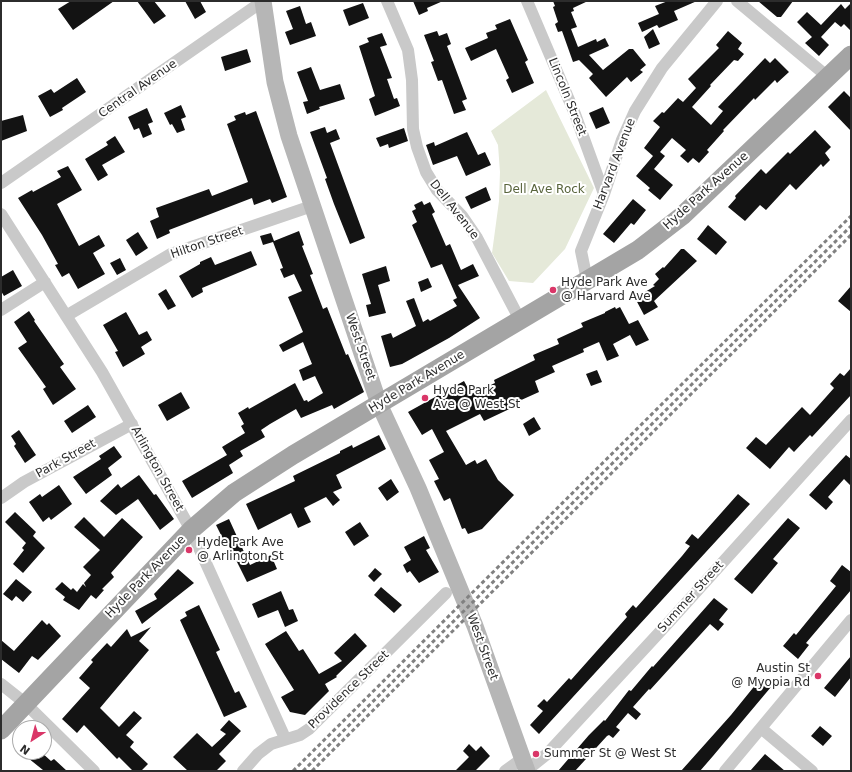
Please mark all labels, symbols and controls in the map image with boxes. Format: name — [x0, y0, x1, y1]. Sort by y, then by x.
street label: Lincoln Street — [545, 56, 589, 138]
street label: Central Avenue — [96, 57, 180, 121]
street label: Harvard Avenue — [591, 116, 639, 212]
street label: Hyde Park Avenue — [661, 149, 751, 233]
street label: Dell Avenue — [426, 177, 482, 243]
park label: Dell Ave Rock — [503, 183, 585, 197]
street label: Hilton Street — [169, 224, 245, 262]
place label: Hyde Park Ave @ Harvard Ave — [561, 276, 651, 304]
marker: Hyde Park Ave @ Harvard Ave — [548, 285, 558, 295]
street label: West Street — [342, 312, 378, 382]
street label: Hyde Park Avenue — [366, 348, 468, 416]
place label: Hyde Park Ave @ West St — [433, 384, 520, 412]
marker: Hyde Park Ave @ West St — [420, 393, 430, 403]
street label: Arlington Street — [128, 424, 186, 514]
street label: Park Street — [34, 437, 98, 481]
street label: Hyde Park Avenue — [103, 533, 189, 621]
place label: Hyde Park Ave @ Arlington St — [197, 536, 284, 564]
marker: Hyde Park Ave @ Arlington St — [184, 545, 194, 555]
street label: Summer Street — [655, 558, 727, 636]
street label: West Street — [463, 612, 501, 682]
street label: Providence Street — [306, 648, 392, 732]
place label: Austin St @ Myopia Rd — [731, 662, 810, 690]
marker: Austin St @ Myopia Rd — [813, 671, 823, 681]
north arrow — [12, 720, 52, 760]
text: N — [18, 741, 33, 757]
place label: Summer St @ West St — [544, 747, 676, 761]
marker: Summer St @ West St — [531, 749, 541, 759]

